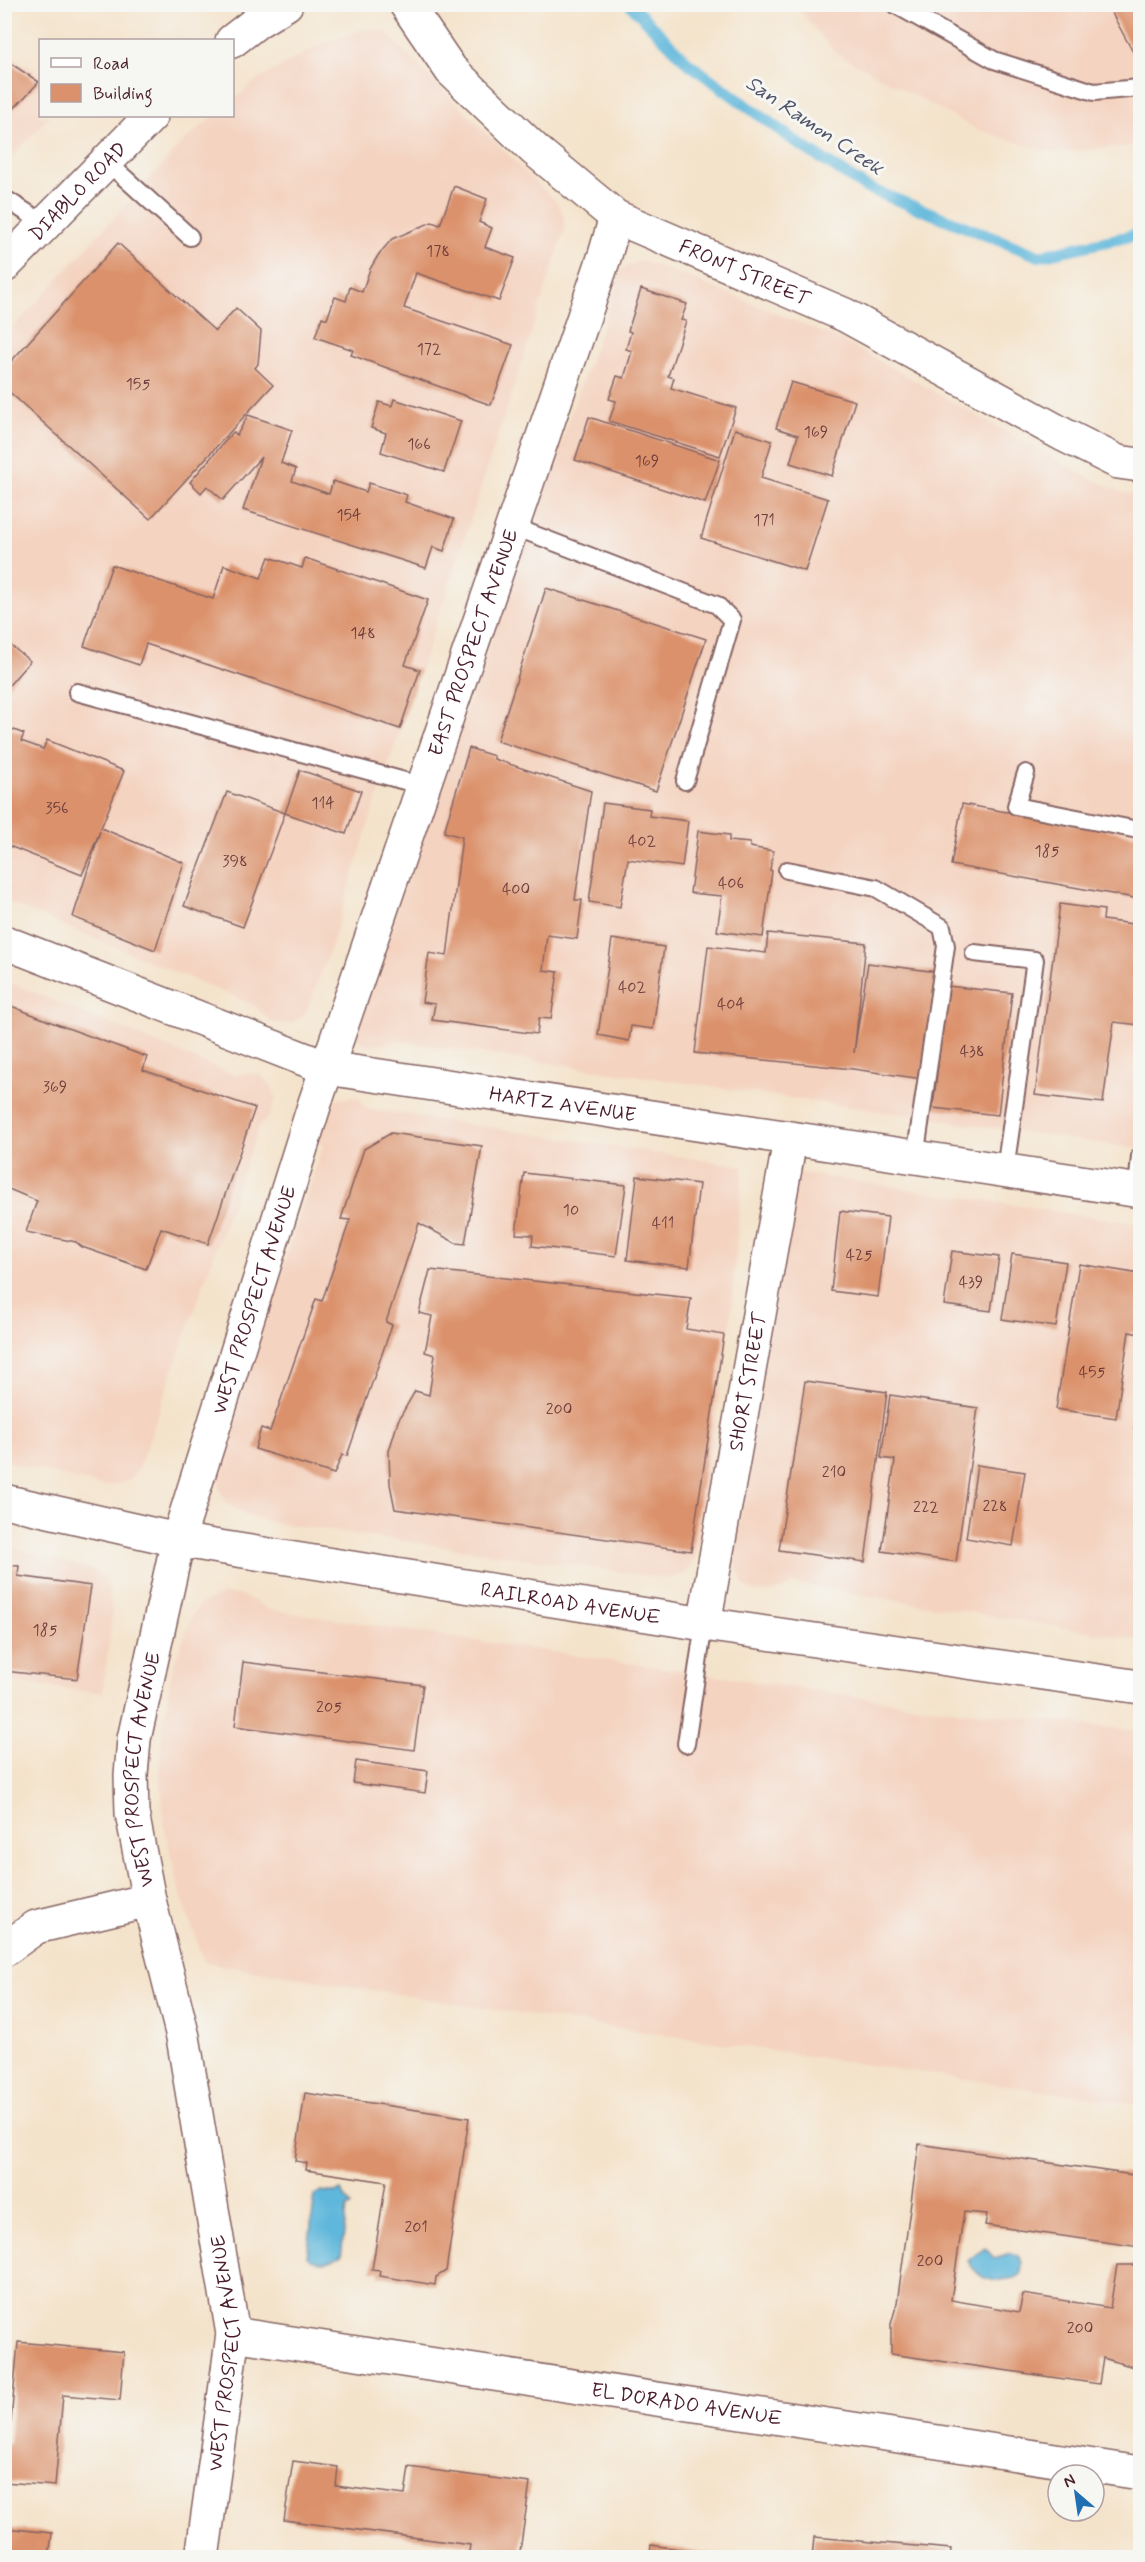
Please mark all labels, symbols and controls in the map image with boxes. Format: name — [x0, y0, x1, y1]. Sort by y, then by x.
legend — [39, 39, 234, 117]
text: Road — [93, 52, 129, 76]
water label: San Ramon Creek — [740, 69, 890, 183]
text: Building — [93, 82, 153, 108]
street label: DIABLO ROAD — [24, 136, 134, 248]
street label: FRONT STREET — [674, 234, 815, 314]
house number: 178 — [426, 241, 450, 262]
house number: 172 — [417, 339, 442, 360]
house number: 155 — [126, 374, 150, 395]
house number: 169 — [804, 422, 828, 443]
house number: 166 — [407, 434, 431, 455]
house number: 169 — [635, 451, 659, 472]
house number: 154 — [336, 505, 362, 526]
house number: 171 — [753, 510, 775, 531]
street label: EAST PROSPECT AVENUE — [423, 526, 525, 760]
house number: 148 — [350, 623, 376, 644]
house number: 114 — [311, 793, 335, 814]
house number: 356 — [45, 798, 69, 819]
house number: 402 — [628, 831, 656, 852]
house number: 185 — [1035, 841, 1060, 862]
house number: 398 — [222, 851, 248, 872]
house number: 406 — [718, 873, 744, 894]
house number: 400 — [502, 879, 530, 900]
house number: 402 — [618, 977, 646, 998]
house number: 404 — [717, 994, 745, 1015]
house number: 438 — [960, 1041, 984, 1062]
house number: 369 — [43, 1077, 67, 1098]
street label: HARTZ AVENUE — [487, 1081, 638, 1130]
street label: WEST PROSPECT AVENUE — [206, 1182, 303, 1418]
house number: 10 — [563, 1200, 579, 1221]
house number: 411 — [652, 1213, 674, 1234]
house number: 425 — [846, 1245, 872, 1266]
house number: 439 — [959, 1272, 983, 1293]
street label: SHORT STREET — [723, 1309, 774, 1453]
house number: 455 — [1079, 1362, 1105, 1383]
house number: 200 — [546, 1399, 572, 1420]
house number: 210 — [822, 1462, 846, 1483]
house number: 228 — [983, 1496, 1007, 1517]
house number: 222 — [913, 1497, 939, 1518]
street label: RAILROAD AVENUE — [479, 1577, 662, 1632]
house number: 185 — [33, 1620, 58, 1641]
street label: WEST PROSPECT AVENUE — [119, 1650, 168, 1889]
house number: 205 — [316, 1697, 342, 1718]
house number: 201 — [404, 2217, 428, 2238]
street label: WEST PROSPECT AVENUE — [202, 2233, 249, 2473]
house number: 200 — [917, 2251, 943, 2272]
house number: 200 — [1067, 2318, 1093, 2339]
street label: EL DORADO AVENUE — [589, 2377, 784, 2433]
north arrow — [1046, 2463, 1106, 2523]
text: N — [1060, 2469, 1079, 2493]

